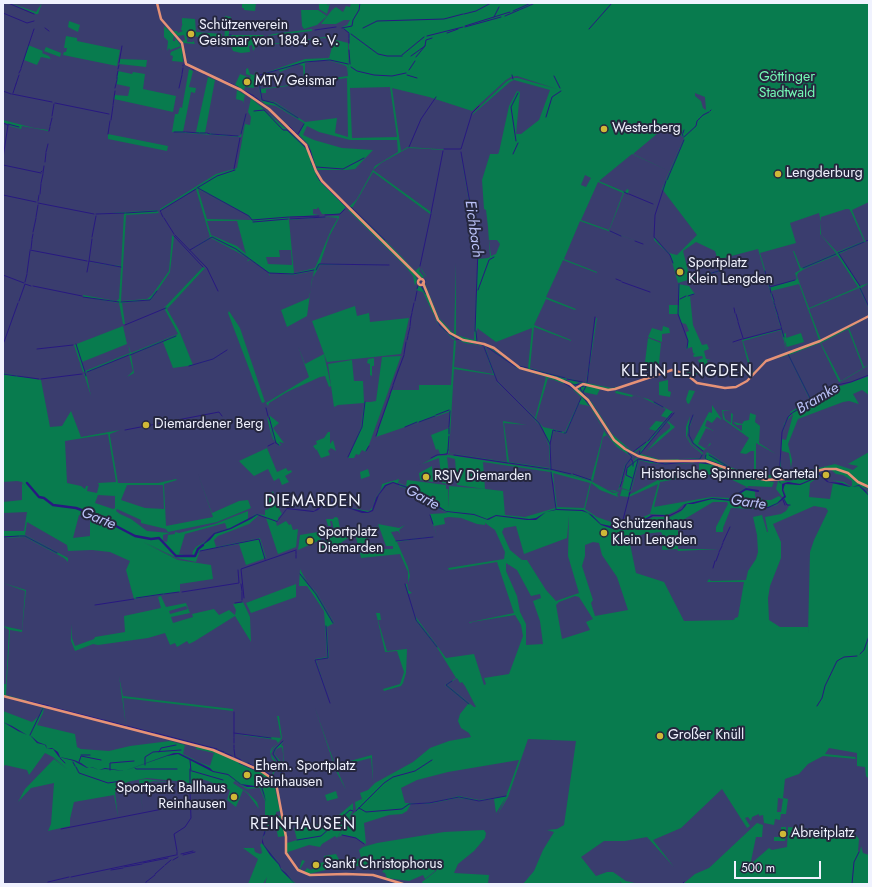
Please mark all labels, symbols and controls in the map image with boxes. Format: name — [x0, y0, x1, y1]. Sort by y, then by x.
place label: Schützenverein Geismar von 1884 e. V. — [199, 18, 339, 50]
marker: Schützenverein Geismar von 1884 e. V. — [186, 29, 196, 39]
park label: Göttinger Stadtwald — [759, 70, 815, 102]
place label: MTV Geismar — [255, 74, 337, 90]
marker: MTV Geismar — [242, 77, 252, 87]
place label: Westerberg — [612, 121, 681, 137]
marker: Westerberg — [599, 124, 609, 134]
place label: Lengderburg — [786, 166, 863, 182]
marker: Lengderburg — [773, 169, 783, 179]
water label: Eichbach — [460, 199, 486, 259]
place label: Sportplatz Klein Lengden — [688, 256, 773, 288]
marker: Sportplatz Klein Lengden — [675, 267, 685, 277]
district label: KLEIN LENGDEN — [621, 362, 753, 382]
water label: Bramke — [793, 379, 843, 419]
place label: Diemardener Berg — [154, 417, 263, 433]
marker: Diemardener Berg — [141, 420, 151, 430]
place label: Historische Spinnerei Gartetal — [641, 467, 818, 483]
place label: RSJV Diemarden — [434, 469, 532, 485]
marker: Historische Spinnerei Gartetal — [821, 470, 831, 480]
marker: RSJV Diemarden — [421, 472, 431, 482]
water label: Garte — [402, 482, 442, 514]
district label: DIEMARDEN — [264, 492, 362, 512]
water label: Garte — [729, 492, 767, 514]
water label: Garte — [78, 504, 118, 534]
place label: Schützenhaus Klein Lengden — [612, 517, 697, 550]
place label: Sportplatz Diemarden — [318, 525, 383, 558]
marker: Schützenhaus Klein Lengden — [599, 528, 609, 538]
marker: Sportplatz Diemarden — [305, 536, 315, 546]
place label: Großer Knüll — [668, 728, 744, 744]
marker: Großer Knüll — [655, 731, 665, 741]
place label: Ehem. Sportplatz Reinhausen — [255, 759, 356, 792]
marker: Ehem. Sportplatz Reinhausen — [242, 770, 252, 780]
place label: Sportpark Ballhaus Reinhausen — [117, 781, 226, 814]
marker: Sportpark Ballhaus Reinhausen — [229, 792, 239, 802]
district label: REINHAUSEN — [250, 815, 356, 835]
place label: Abreitplatz — [791, 826, 855, 842]
marker: Abreitplatz — [778, 829, 788, 839]
scale bar — [736, 853, 823, 879]
place label: Sankt Christophorus — [324, 857, 442, 873]
text: 500 m — [741, 859, 775, 877]
marker: Sankt Christophorus — [311, 860, 321, 870]

